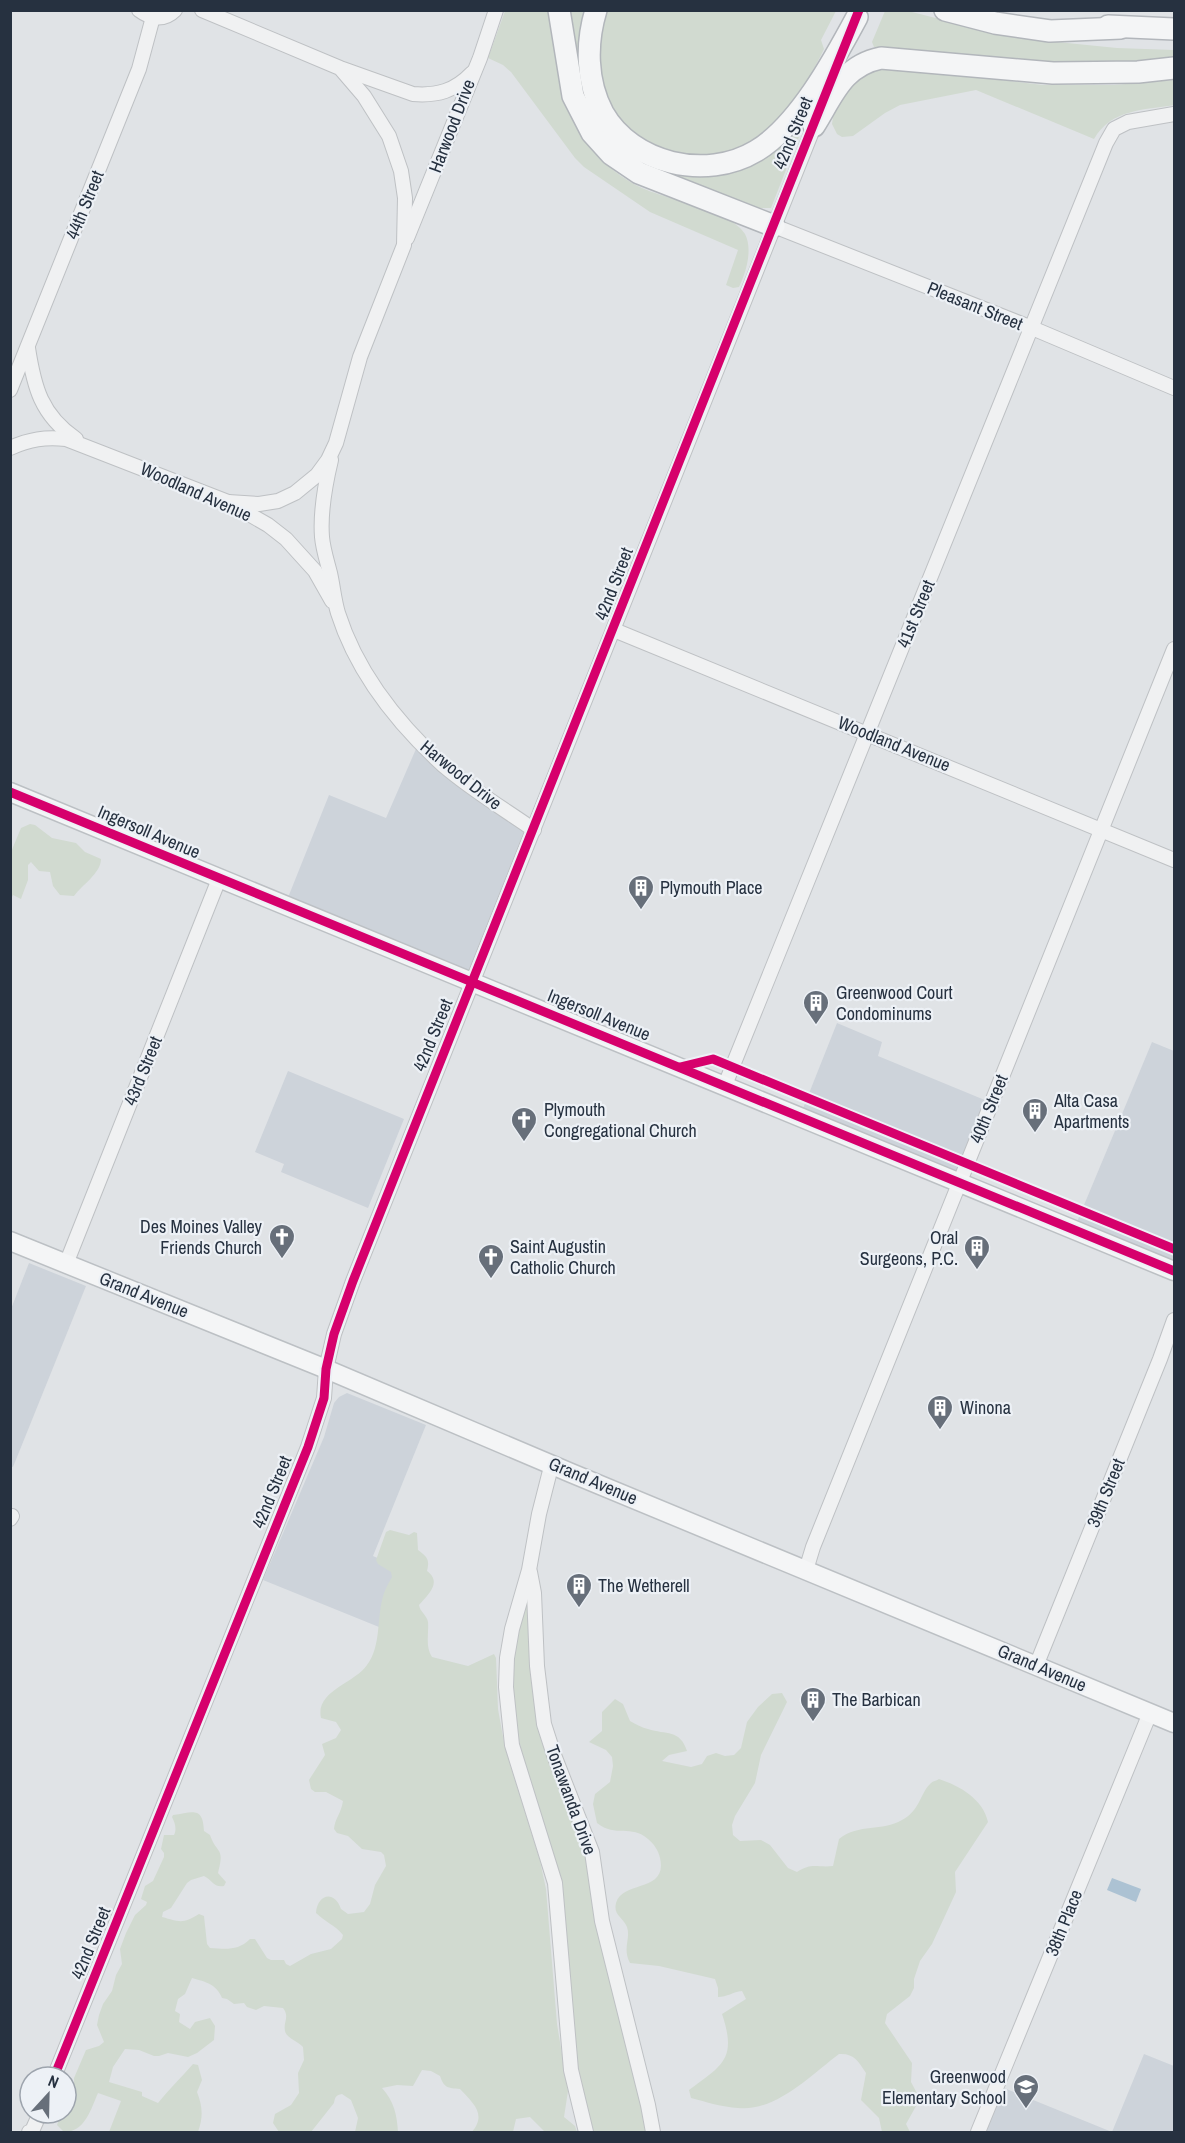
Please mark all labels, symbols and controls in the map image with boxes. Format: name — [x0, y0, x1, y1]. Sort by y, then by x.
street label: Harwood Drive — [422, 75, 481, 176]
street label: 42nd Street — [767, 93, 818, 173]
street label: 44th Street — [59, 167, 110, 243]
street label: Pleasant Street — [924, 275, 1027, 336]
street label: Woodland Avenue — [137, 456, 256, 527]
street label: 42nd Street — [588, 544, 639, 624]
street label: 41st Street — [891, 576, 940, 652]
street label: Woodland Avenue — [834, 710, 954, 777]
street label: Harwood Drive — [415, 734, 507, 815]
street label: Ingersoll Avenue — [94, 799, 204, 864]
building icon: Plymouth Place — [626, 873, 656, 911]
place label: Plymouth Place — [660, 875, 763, 900]
place label: Greenwood Court Condominums — [836, 980, 953, 1026]
street label: Ingersoll Avenue — [544, 983, 654, 1047]
building icon: Greenwood Court Condominums — [801, 988, 831, 1026]
street label: 42nd Street — [407, 995, 458, 1075]
street label: 43rd Street — [117, 1032, 168, 1109]
street label: 40th Street — [963, 1071, 1014, 1147]
place label: Alta Casa Apartments — [1053, 1088, 1129, 1134]
building icon: Alta Casa Apartments — [1020, 1096, 1050, 1134]
place label: Plymouth Congregational Church — [544, 1097, 697, 1143]
church icon: Plymouth Congregational Church — [509, 1105, 539, 1143]
place label: Des Moines Valley Friends Church — [140, 1214, 263, 1260]
church icon: Des Moines Valley Friends Church — [267, 1222, 297, 1260]
place label: Oral Surgeons, P.C. — [860, 1225, 958, 1271]
building icon: Oral Surgeons, P.C. — [962, 1233, 992, 1271]
place label: Saint Augustin Catholic Church — [510, 1234, 616, 1280]
church icon: Saint Augustin Catholic Church — [476, 1242, 506, 1280]
street label: Grand Avenue — [96, 1265, 193, 1324]
building icon: Winona — [925, 1393, 955, 1431]
place label: Winona — [960, 1395, 1011, 1420]
street label: Grand Avenue — [545, 1451, 641, 1510]
street label: 42nd Street — [246, 1452, 297, 1532]
street label: 39th Street — [1080, 1455, 1131, 1531]
building icon: The Wetherell — [564, 1571, 594, 1609]
place label: The Wetherell — [598, 1573, 690, 1598]
street label: Grand Avenue — [994, 1638, 1090, 1697]
building icon: The Barbican — [798, 1685, 828, 1723]
place label: The Barbican — [832, 1687, 921, 1712]
street label: Tonawanda Drive — [540, 1742, 603, 1858]
street label: 38th Place — [1039, 1886, 1088, 1960]
street label: 42nd Street — [65, 1903, 116, 1983]
place label: Greenwood Elementary School — [882, 2064, 1006, 2110]
north arrow — [18, 2065, 78, 2125]
text: N — [45, 2069, 62, 2093]
school or university icon: Greenwood Elementary School — [1011, 2072, 1041, 2110]

